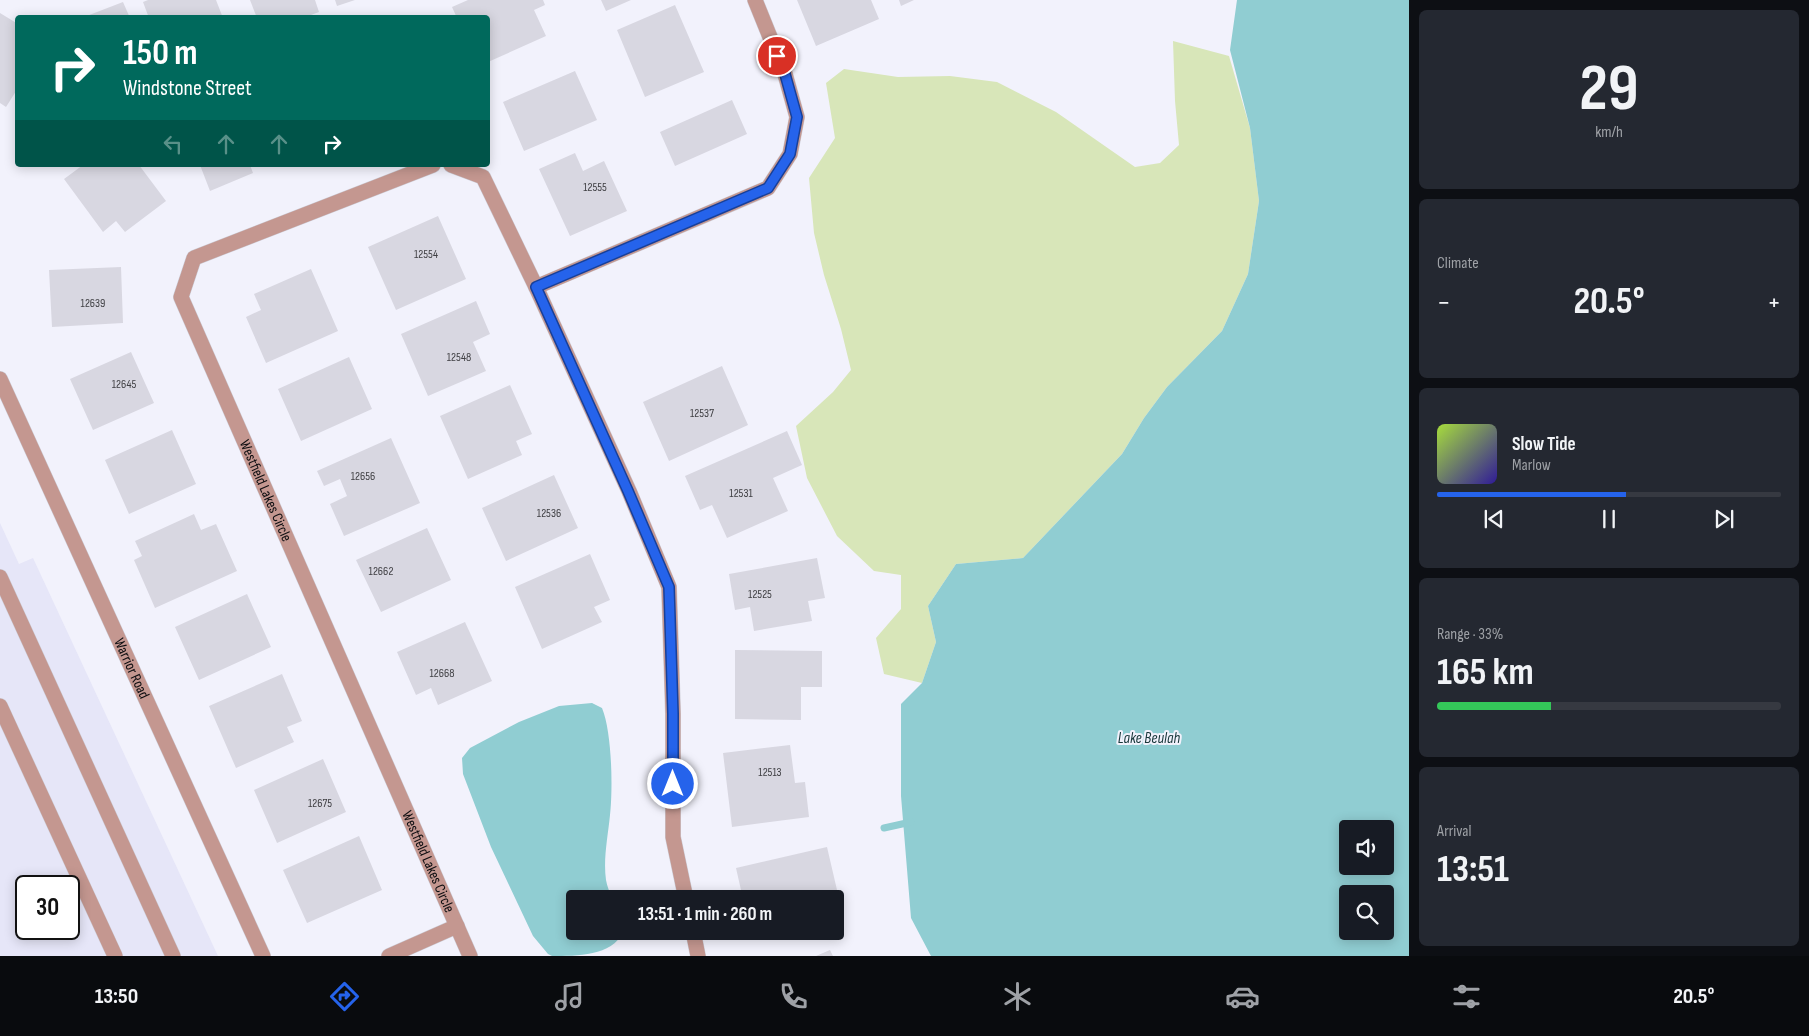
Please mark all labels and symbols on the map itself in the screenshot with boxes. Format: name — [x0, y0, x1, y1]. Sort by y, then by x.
pin — [756, 35, 798, 77]
house number: 12555 — [583, 180, 607, 195]
house number: 12554 — [414, 247, 438, 262]
house number: 12639 — [81, 296, 105, 311]
house number: 12548 — [447, 350, 471, 365]
house number: 12645 — [112, 377, 136, 392]
house number: 12537 — [690, 406, 714, 421]
street label: Westfield Lakes Circle — [235, 437, 296, 545]
house number: 12656 — [351, 469, 375, 484]
house number: 12531 — [729, 486, 753, 501]
house number: 12536 — [537, 506, 561, 521]
house number: 12662 — [369, 564, 393, 579]
house number: 12525 — [748, 587, 772, 602]
street label: Warrior Road — [109, 635, 153, 702]
house number: 12668 — [429, 666, 455, 681]
water label: Lake Beulah — [1118, 729, 1181, 748]
position arrow — [646, 757, 698, 809]
house number: 12513 — [758, 765, 782, 780]
house number: 12675 — [308, 796, 332, 811]
street label: Westfield Lakes Circle — [397, 808, 459, 916]
speed limit sign: 30 — [15, 875, 80, 940]

